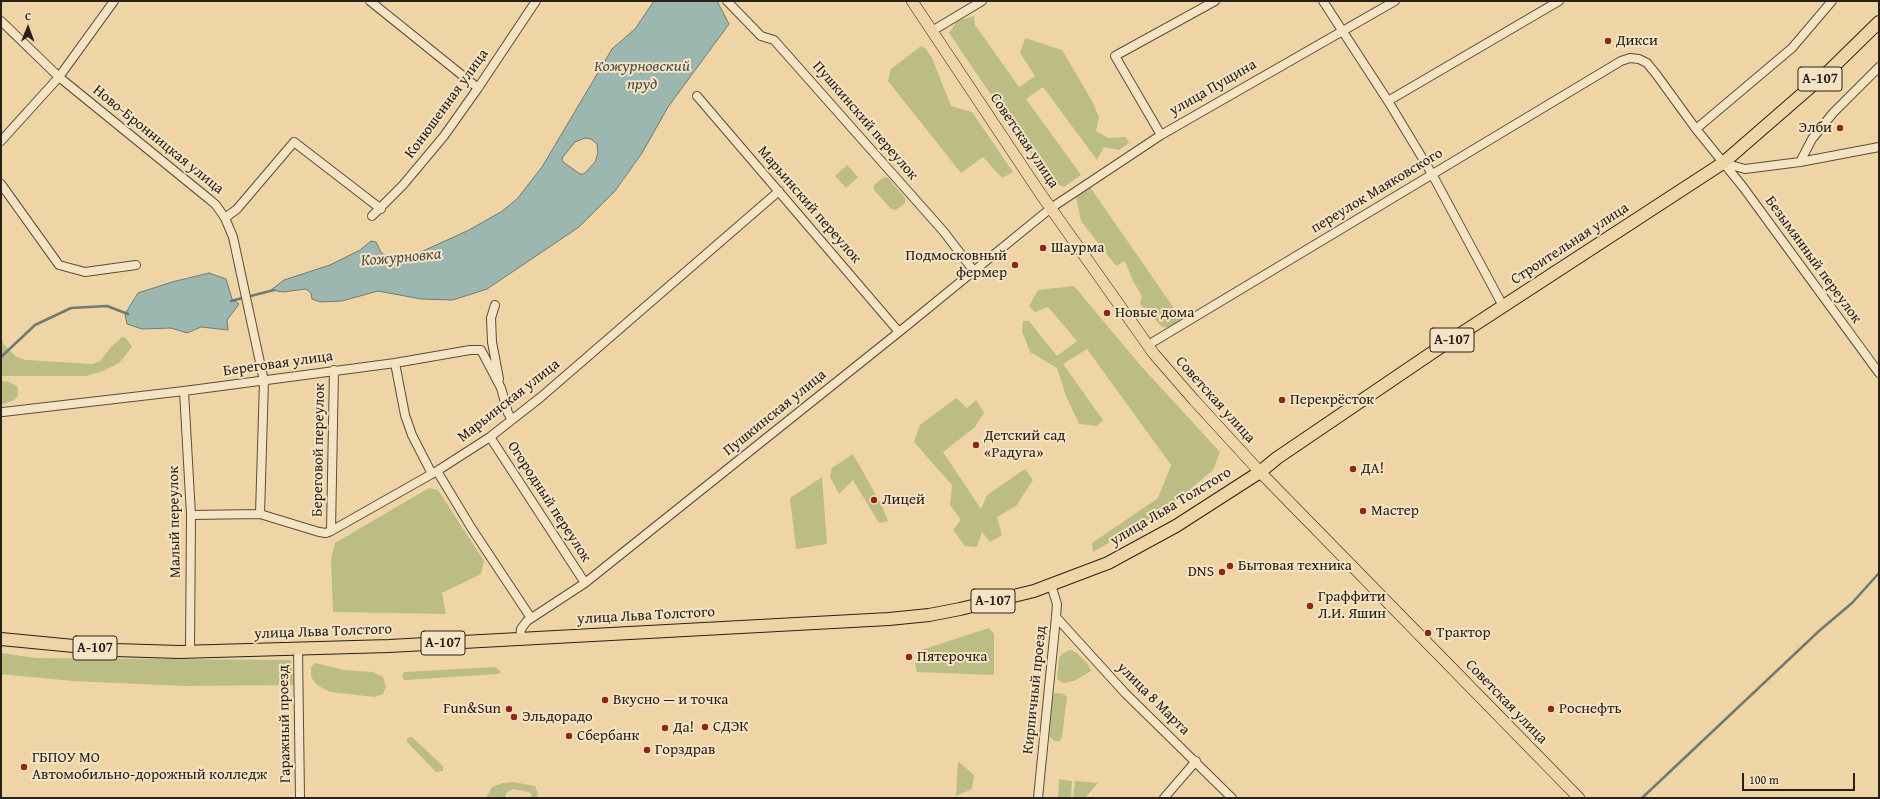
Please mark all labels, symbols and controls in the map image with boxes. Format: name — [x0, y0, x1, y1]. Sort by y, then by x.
north arrow — [8, 8, 48, 48]
text: С — [25, 8, 31, 24]
place label: Дикси — [1616, 32, 1658, 50]
marker: Дикси — [1603, 36, 1613, 46]
street label: Конюшенная улица — [401, 46, 493, 162]
street label: улица Пущина — [1166, 56, 1260, 120]
water label: Кожурновский пруд — [594, 57, 690, 95]
street label: Пушкинский переулок — [808, 58, 922, 184]
road number: А-107 — [1798, 67, 1842, 91]
street label: Ново-Бронницкая улица — [89, 82, 227, 198]
street label: Советская улица — [986, 90, 1062, 192]
place label: Элби — [1799, 119, 1832, 137]
marker: Элби — [1835, 123, 1845, 133]
street label: Марьинский переулок — [753, 143, 865, 267]
street label: переулок Маяковского — [1308, 144, 1446, 238]
street label: Безымянный переулок — [1761, 193, 1865, 327]
street label: Строительная улица — [1508, 199, 1632, 289]
place label: Шаурма — [1051, 239, 1104, 257]
marker: Шаурма — [1038, 243, 1048, 253]
water label: Кожурновка — [360, 245, 442, 271]
place label: Подмосковный фермер — [906, 247, 1007, 282]
marker: Подмосковный фермер — [1010, 260, 1020, 270]
place label: Новые дома — [1115, 304, 1194, 322]
marker: Новые дома — [1102, 308, 1112, 318]
road number: А-107 — [1430, 328, 1474, 352]
street label: Береговая улица — [222, 347, 334, 381]
street label: Советская улица — [1171, 353, 1259, 447]
street label: Марьинская улица — [454, 356, 564, 446]
street label: Пушкинская улица — [720, 366, 830, 460]
street label: Береговой переулок — [309, 383, 329, 517]
place label: Перекрёсток — [1290, 391, 1374, 409]
marker: Перекрёсток — [1277, 395, 1287, 405]
place label: Детский сад «Радуга» — [984, 427, 1065, 462]
street label: Огородный переулок — [503, 438, 595, 566]
marker: Детский сад «Радуга» — [971, 440, 981, 450]
place label: ДА! — [1361, 460, 1384, 478]
street label: улица Льва Толстого — [1107, 464, 1235, 550]
marker: ДА! — [1348, 464, 1358, 474]
street label: Малый переулок — [165, 466, 185, 578]
place label: Лицей — [882, 491, 925, 509]
marker: Лицей — [869, 495, 879, 505]
place label: Мастер — [1371, 502, 1419, 520]
marker: Мастер — [1358, 506, 1368, 516]
place label: Бытовая техника — [1238, 557, 1352, 575]
marker: Бытовая техника — [1225, 561, 1235, 571]
place label: DNS — [1188, 563, 1214, 581]
marker: DNS — [1217, 567, 1227, 577]
place label: Граффити Л.И. Яшин — [1318, 588, 1386, 623]
road number: А-107 — [971, 589, 1015, 613]
marker: Граффити Л.И. Яшин — [1305, 601, 1315, 611]
street label: улица Льва Толстого — [577, 603, 715, 629]
street label: улица Льва Толстого — [254, 621, 392, 643]
place label: Трактор — [1436, 624, 1490, 642]
street label: Кирпичный проезд — [1019, 625, 1051, 755]
marker: Трактор — [1423, 628, 1433, 638]
road number: А-107 — [421, 631, 465, 655]
road number: А-107 — [73, 636, 117, 660]
place label: Пятерочка — [917, 648, 987, 666]
marker: Пятерочка — [904, 652, 914, 662]
street label: Советская улица — [1461, 656, 1551, 748]
street label: улица 8 Марта — [1113, 659, 1193, 739]
street label: Гаражный проезд — [275, 665, 295, 783]
place label: Вкусно — и точка — [613, 691, 728, 709]
marker: Вкусно — и точка — [600, 695, 610, 705]
place label: Fun&Sun — [443, 700, 501, 718]
place label: Роснефть — [1559, 700, 1621, 718]
marker: Fun&Sun — [504, 704, 514, 714]
marker: Роснефть — [1546, 704, 1556, 714]
place label: Эльдорадо — [522, 708, 593, 726]
marker: Эльдорадо — [509, 712, 519, 722]
place label: СДЭК — [713, 718, 749, 736]
place label: Да! — [673, 719, 694, 737]
marker: СДЭК — [700, 722, 710, 732]
marker: Да! — [660, 723, 670, 733]
place label: Сбербанк — [577, 727, 639, 745]
marker: Сбербанк — [564, 731, 574, 741]
place label: Горздрав — [655, 741, 715, 759]
marker: Горздрав — [642, 745, 652, 755]
place label: ГБПОУ МО Автомобильно-дорожный колледж — [32, 749, 267, 784]
marker: ГБПОУ МО Автомобильно-дорожный колледж — [19, 762, 29, 772]
scale bar — [1744, 765, 1857, 791]
text: 100 m — [1749, 771, 1779, 788]

